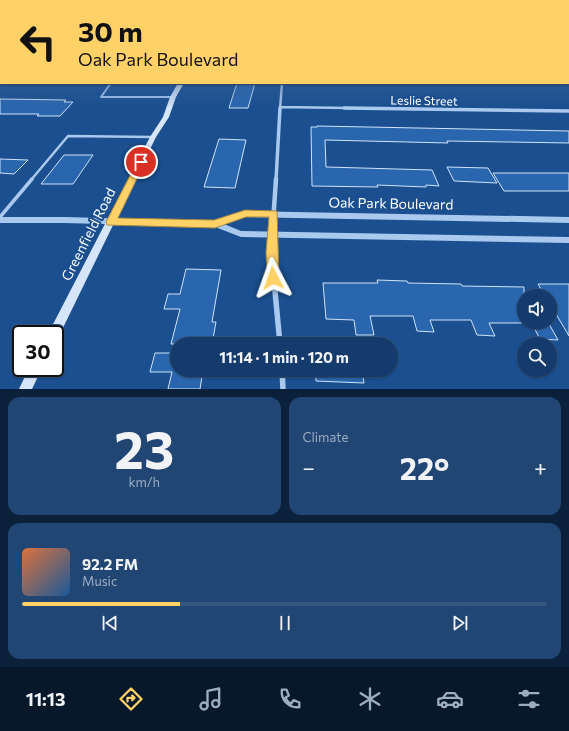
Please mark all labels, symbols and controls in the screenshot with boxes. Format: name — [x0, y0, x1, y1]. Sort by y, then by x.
text: 30 m — [78, 14, 143, 48]
icon: left — [12, 16, 64, 68]
text: Oak Park Boulevard — [78, 48, 238, 70]
street label: Leslie Street — [390, 92, 458, 108]
pin — [124, 145, 158, 179]
icon: arrive — [130, 151, 152, 173]
street label: Greenfield Road — [57, 185, 119, 283]
street label: Oak Park Boulevard — [328, 193, 454, 213]
position arrow — [252, 257, 294, 299]
map controls — [517, 289, 557, 377]
button: sound — [517, 289, 557, 329]
speed limit sign: 30 — [12, 325, 64, 377]
button: search — [517, 337, 557, 377]
text: 11:14 · 1 min · 120 m — [219, 348, 349, 366]
text: 23 — [114, 416, 174, 480]
text: Climate — [303, 429, 348, 445]
text: 22° — [400, 449, 449, 486]
text: − — [303, 454, 315, 481]
text: + — [534, 454, 547, 481]
text: km/h — [128, 474, 160, 490]
text: 92.2 FM — [82, 555, 138, 573]
text: Music — [82, 573, 117, 589]
icon: previous — [99, 612, 121, 634]
icon: pause — [274, 612, 296, 634]
icon: next — [449, 612, 471, 634]
icon: directions — [117, 685, 145, 713]
icon: music — [197, 685, 225, 713]
icon: phone — [276, 685, 304, 713]
icon: climate — [356, 685, 384, 713]
icon: car — [436, 685, 464, 713]
icon: filters — [515, 685, 543, 713]
text: 11:13 — [26, 688, 65, 710]

